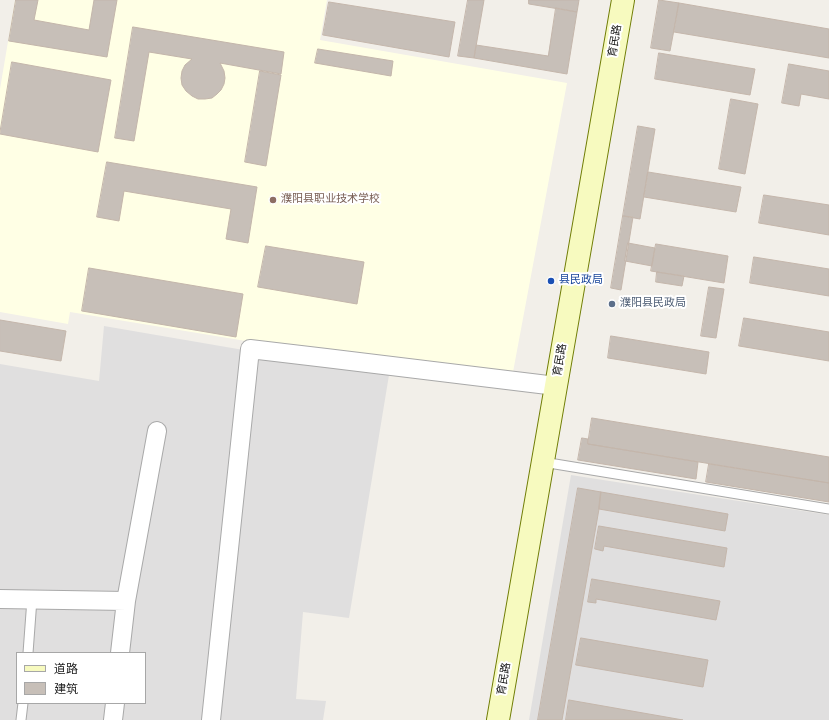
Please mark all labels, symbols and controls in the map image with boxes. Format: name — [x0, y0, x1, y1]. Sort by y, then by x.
street label: 育民路 — [607, 24, 625, 58]
place label: 濮阳县职业技术学校 — [281, 193, 380, 207]
marker: 濮阳县职业技术学校 — [268, 195, 278, 205]
place label: 县民政局 — [559, 274, 603, 288]
marker: 县民政局 — [546, 276, 556, 286]
place label: 濮阳县民政局 — [620, 297, 686, 311]
marker: 濮阳县民政局 — [607, 299, 617, 309]
street label: 育民路 — [552, 343, 570, 377]
legend — [16, 652, 146, 704]
text: 道路 — [54, 662, 78, 678]
street label: 育民路 — [496, 662, 514, 696]
text: 建筑 — [54, 682, 78, 698]

